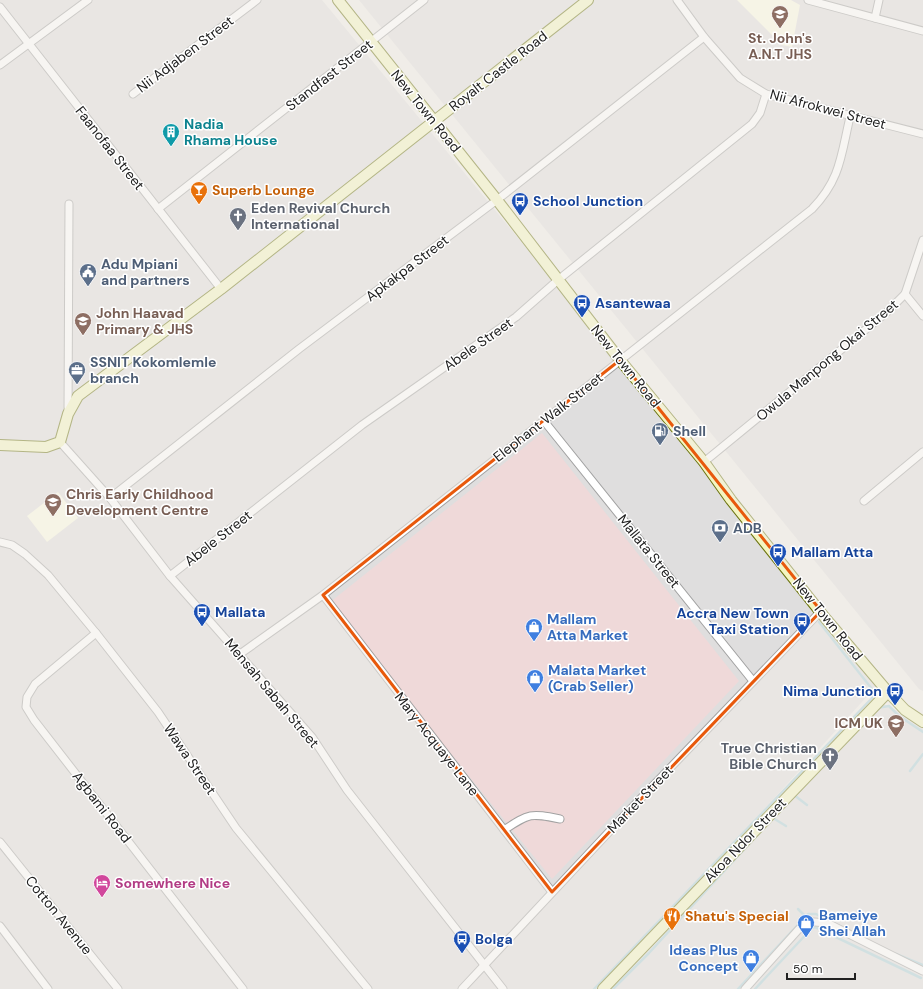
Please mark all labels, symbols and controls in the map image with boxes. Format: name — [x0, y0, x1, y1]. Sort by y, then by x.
school or university icon: St. John's A.N.T JHS — [770, 4, 790, 29]
street label: Nii Adjaben Street — [133, 12, 237, 96]
street label: Royalt Castle Road — [445, 27, 551, 115]
place label: St. John's A.N.T JHS — [748, 29, 812, 63]
street label: Standfast Street — [282, 35, 376, 115]
street label: New Town Road — [387, 66, 465, 156]
street label: Nii Afrokwei Street — [768, 85, 888, 133]
street label: Faanofaa Street — [72, 102, 148, 194]
place label: Nadia Rhama House — [184, 115, 277, 149]
building icon: Nadia Rhama House — [161, 122, 181, 147]
bar icon: Superb Lounge — [189, 180, 209, 205]
place label: Superb Lounge — [212, 181, 315, 199]
bus stop icon: School Junction — [510, 191, 530, 216]
place label: School Junction — [533, 192, 643, 210]
place label: Eden Revival Church International — [251, 199, 390, 233]
church icon: Eden Revival Church International — [228, 206, 248, 231]
street label: Apkakpa Street — [362, 231, 452, 305]
place label: Adu Mpiani and partners — [101, 255, 190, 289]
public building icon: Adu Mpiani and partners — [78, 262, 98, 287]
bus stop icon: Asantewaa — [572, 293, 592, 318]
place label: Asantewaa — [595, 294, 671, 312]
street label: Owula Manpong Okai Street — [752, 295, 902, 425]
place label: John Haavad Primary & JHS — [96, 304, 193, 338]
school or university icon: John Haavad Primary & JHS — [73, 311, 93, 336]
street label: Abele Street — [440, 314, 516, 374]
street label: New Town Road — [587, 321, 665, 411]
place label: SSNIT Kokomlemle branch — [90, 353, 216, 387]
office icon: SSNIT Kokomlemle branch — [67, 360, 87, 385]
street label: Elephant Walk Street — [489, 368, 607, 466]
fuel station icon: Shell — [650, 421, 670, 446]
place label: Shell — [673, 422, 706, 440]
place label: Chris Early Childhood Development Centre — [66, 485, 214, 519]
school or university icon: Chris Early Childhood Development Centre — [43, 492, 63, 517]
street label: Abele Street — [181, 506, 255, 570]
street label: Mallata Street — [614, 511, 684, 591]
bank icon: ADB — [710, 518, 730, 543]
place label: ADB — [733, 519, 762, 537]
bus stop icon: Mallam Atta — [768, 542, 788, 567]
place label: Mallam Atta — [791, 543, 873, 561]
street label: New Town Road — [789, 574, 867, 664]
bus stop icon: Mallata — [192, 602, 212, 627]
place label: Mallata — [215, 603, 265, 621]
place label: Accra New Town Taxi Station — [677, 604, 789, 638]
place label: Mallam Atta Market — [547, 610, 628, 644]
bus stop icon: Accra New Town Taxi Station — [792, 611, 812, 636]
shop icon: Mallam Atta Market — [524, 617, 544, 642]
street label: Mensah Sabah Street — [221, 634, 323, 752]
place label: Malata Market (Crab Seller) — [548, 661, 646, 695]
shop icon: Malata Market (Crab Seller) — [525, 668, 545, 693]
bus stop icon: Nima Junction — [885, 681, 905, 706]
place label: Nima Junction — [783, 682, 882, 700]
street label: Mary Acquaye Lane — [391, 688, 483, 800]
school or university icon: ICM UK — [886, 713, 906, 738]
place label: ICM UK — [834, 714, 883, 732]
street label: Wawa Street — [160, 720, 220, 798]
place label: True Christian Bible Church — [721, 739, 817, 773]
church icon: True Christian Bible Church — [820, 746, 840, 771]
street label: Market Street — [603, 761, 677, 837]
street label: Agbami Road — [69, 768, 135, 846]
street label: Akoa Ndor Street — [700, 794, 790, 886]
street label: Cotton Avenue — [22, 872, 96, 958]
hotel icon: Somewhere Nice — [92, 873, 112, 898]
place label: Somewhere Nice — [115, 874, 230, 892]
restaurant icon: Shatu's Special — [662, 906, 682, 931]
place label: Bameiye Shei Allah — [819, 906, 886, 940]
place label: Shatu's Special — [685, 907, 789, 925]
shop icon: Bameiye Shei Allah — [796, 913, 816, 938]
bus stop icon: Bolga — [452, 929, 472, 954]
place label: Bolga — [475, 930, 513, 948]
place label: Ideas Plus Concept — [669, 941, 738, 975]
shop icon: Ideas Plus Concept — [741, 948, 761, 973]
scale bar — [787, 955, 855, 981]
text: 50 m — [793, 961, 822, 977]

